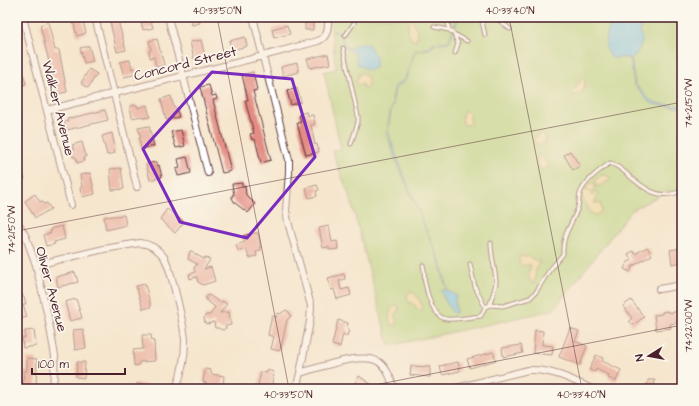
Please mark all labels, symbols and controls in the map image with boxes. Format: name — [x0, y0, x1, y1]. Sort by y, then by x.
text: 40°33'50"N — [192, 4, 242, 18]
text: 40°33'40"N — [486, 4, 534, 18]
street label: Concord Street — [132, 41, 239, 86]
street label: Walker Avenue — [37, 59, 80, 158]
text: 74°21'50"W — [682, 78, 696, 127]
text: 74°21'50"W — [5, 205, 19, 254]
street label: Oliver Avenue — [30, 244, 72, 334]
text: 74°22'00"W — [682, 299, 696, 352]
north arrow — [629, 336, 669, 376]
scale bar — [32, 350, 125, 376]
text: N — [632, 353, 648, 363]
text: 100 m — [38, 356, 69, 373]
text: 40°33'50"N — [263, 388, 313, 402]
text: 40°33'40"N — [557, 388, 605, 402]

